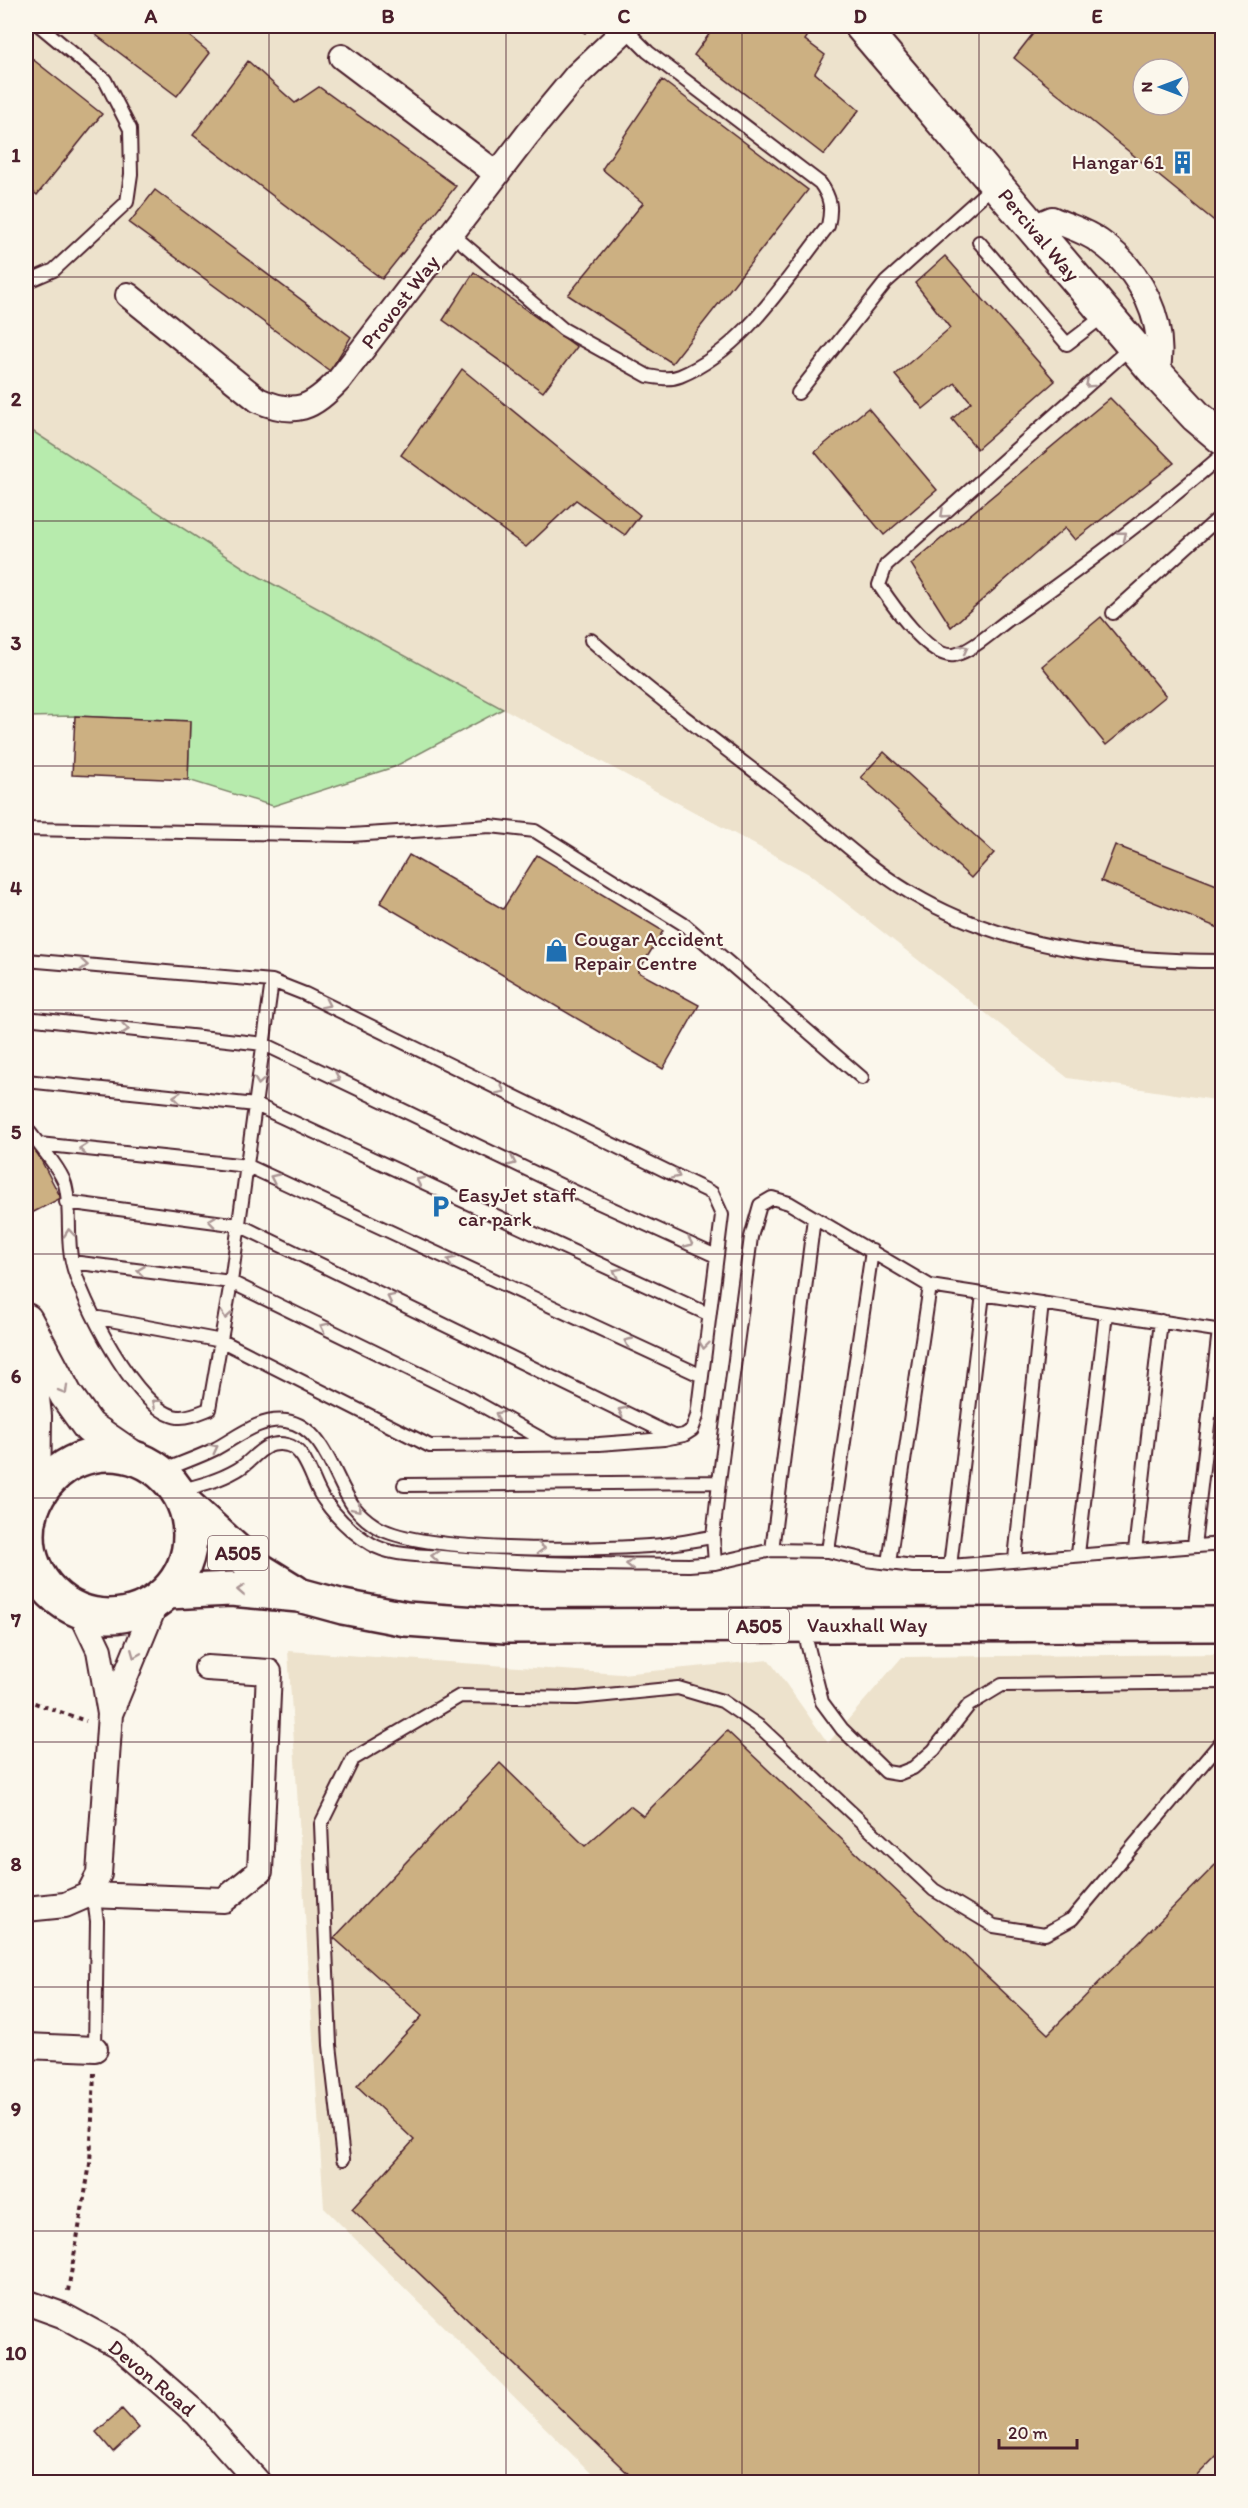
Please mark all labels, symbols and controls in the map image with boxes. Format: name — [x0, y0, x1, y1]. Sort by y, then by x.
text: A — [144, 4, 158, 28]
text: B — [382, 4, 395, 28]
text: C — [618, 4, 631, 28]
text: D — [853, 4, 867, 28]
text: E — [1091, 4, 1103, 28]
north arrow — [1131, 57, 1191, 117]
text: N — [1137, 82, 1156, 92]
text: 1 — [11, 143, 21, 167]
place label: Hangar 61 — [1072, 149, 1164, 174]
building icon: Hangar 61 — [1169, 149, 1195, 175]
street label: Percival Way — [993, 183, 1086, 286]
street label: Provost Way — [355, 250, 444, 354]
one-way arrow — [1085, 377, 1096, 388]
text: 2 — [11, 387, 22, 411]
one-way arrow — [940, 507, 950, 518]
one-way arrow — [1116, 532, 1127, 543]
text: 3 — [11, 631, 22, 655]
one-way arrow — [958, 645, 969, 656]
text: 4 — [10, 876, 22, 900]
place label: Cougar Accident Repair Centre — [574, 926, 724, 975]
shop icon: Cougar Accident Repair Centre — [543, 938, 569, 964]
one-way arrow — [79, 958, 88, 971]
one-way arrow — [320, 997, 331, 1008]
one-way arrow — [121, 1022, 130, 1035]
one-way arrow — [329, 1070, 340, 1082]
one-way arrow — [254, 1076, 266, 1085]
one-way arrow — [495, 1082, 506, 1094]
one-way arrow — [172, 1091, 181, 1103]
text: 5 — [11, 1120, 22, 1144]
one-way arrow — [78, 1143, 87, 1156]
one-way arrow — [505, 1154, 516, 1166]
one-way arrow — [670, 1168, 681, 1180]
one-way arrow — [269, 1174, 280, 1186]
one-way arrow — [416, 1176, 427, 1188]
place label: EasyJet staff car park — [458, 1182, 577, 1231]
parking icon: EasyJet staff car park — [427, 1194, 453, 1220]
one-way arrow — [208, 1216, 217, 1228]
one-way arrow — [63, 1229, 76, 1238]
one-way arrow — [683, 1236, 694, 1248]
one-way arrow — [446, 1256, 457, 1268]
one-way arrow — [136, 1265, 145, 1277]
one-way arrow — [612, 1267, 623, 1279]
one-way arrow — [386, 1293, 397, 1305]
one-way arrow — [220, 1310, 233, 1320]
one-way arrow — [320, 1323, 331, 1335]
one-way arrow — [623, 1337, 634, 1349]
one-way arrow — [698, 1340, 711, 1350]
text: 6 — [11, 1364, 22, 1388]
one-way arrow — [56, 1384, 68, 1394]
one-way arrow — [152, 1399, 163, 1410]
one-way arrow — [618, 1407, 629, 1418]
one-way arrow — [494, 1411, 505, 1422]
one-way arrow — [207, 1444, 218, 1456]
one-way arrow — [350, 1501, 361, 1512]
road number: A505 — [208, 1536, 268, 1570]
one-way arrow — [537, 1541, 546, 1554]
one-way arrow — [431, 1550, 440, 1563]
one-way arrow — [626, 1558, 635, 1571]
one-way arrow — [236, 1584, 245, 1597]
text: 7 — [10, 1608, 21, 1632]
road number: A505 — [729, 1609, 789, 1643]
street label: Vauxhall Way — [807, 1612, 927, 1637]
one-way arrow — [130, 1648, 142, 1659]
text: 8 — [11, 1852, 22, 1876]
text: 9 — [11, 2097, 21, 2121]
street label: Devon Road — [104, 2334, 202, 2422]
text: 10 — [5, 2341, 27, 2365]
scale bar — [999, 2412, 1077, 2450]
text: 20 m — [1008, 2422, 1048, 2444]

